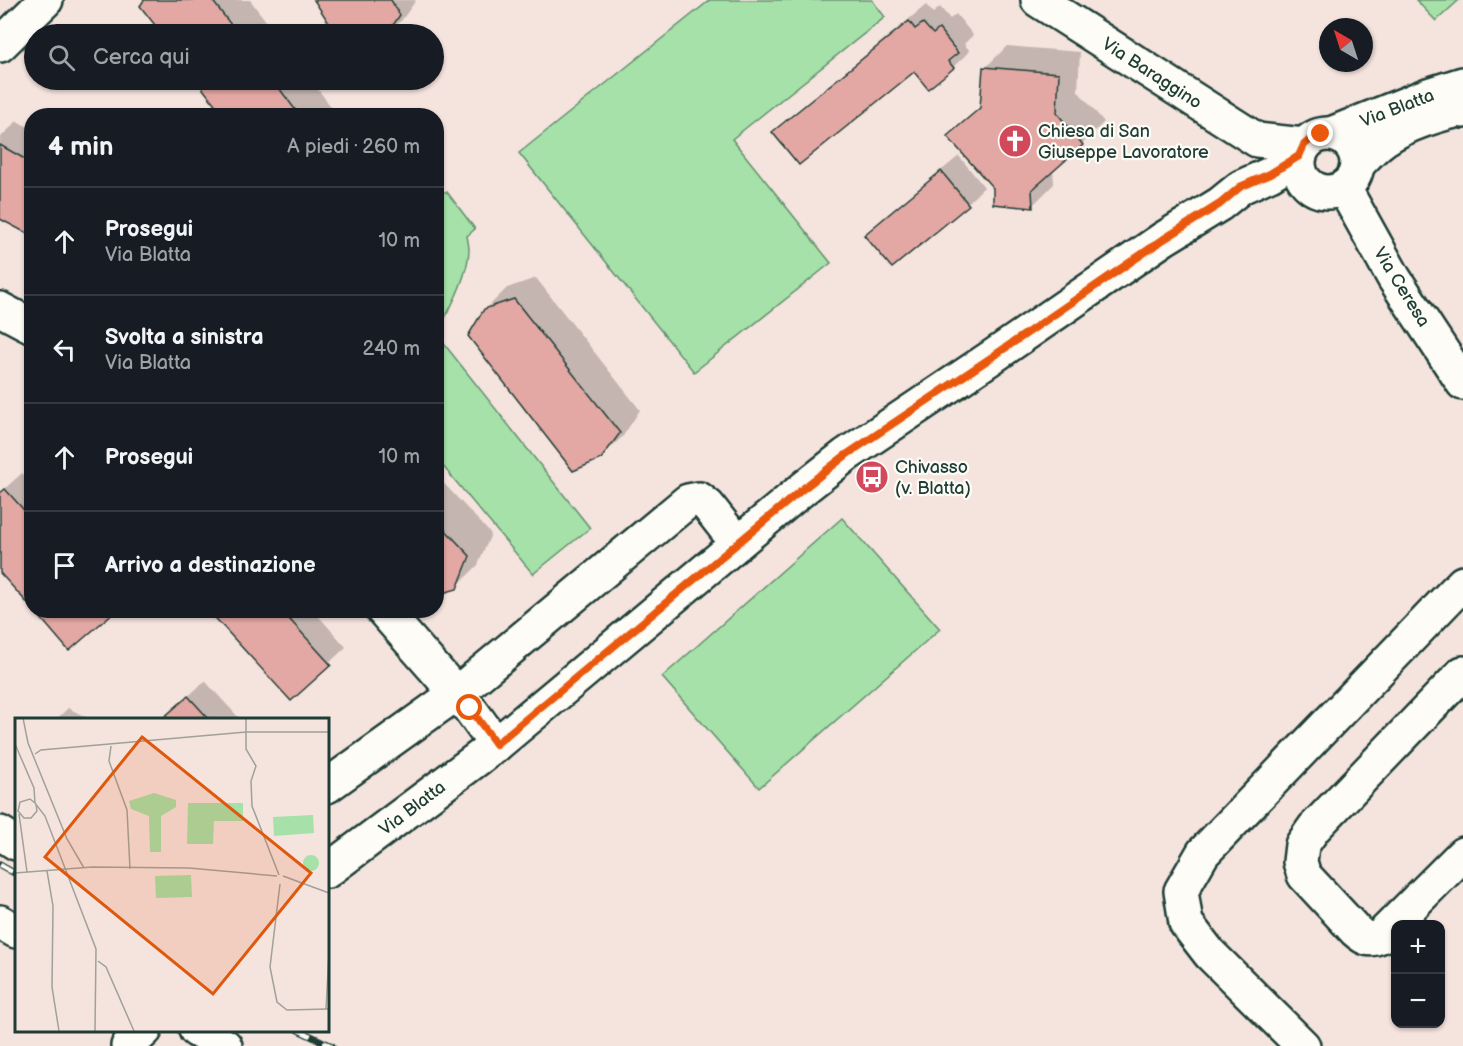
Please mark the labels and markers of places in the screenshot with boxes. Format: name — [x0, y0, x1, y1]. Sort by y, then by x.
place label: Chiesa di San Giuseppe Lavoratore — [1038, 121, 1209, 163]
church icon: Chiesa di San Giuseppe Lavoratore — [997, 123, 1033, 159]
place label: Chivasso (v. Blatta) — [895, 457, 971, 499]
bus stop icon: Chivasso (v. Blatta) — [854, 459, 890, 495]

